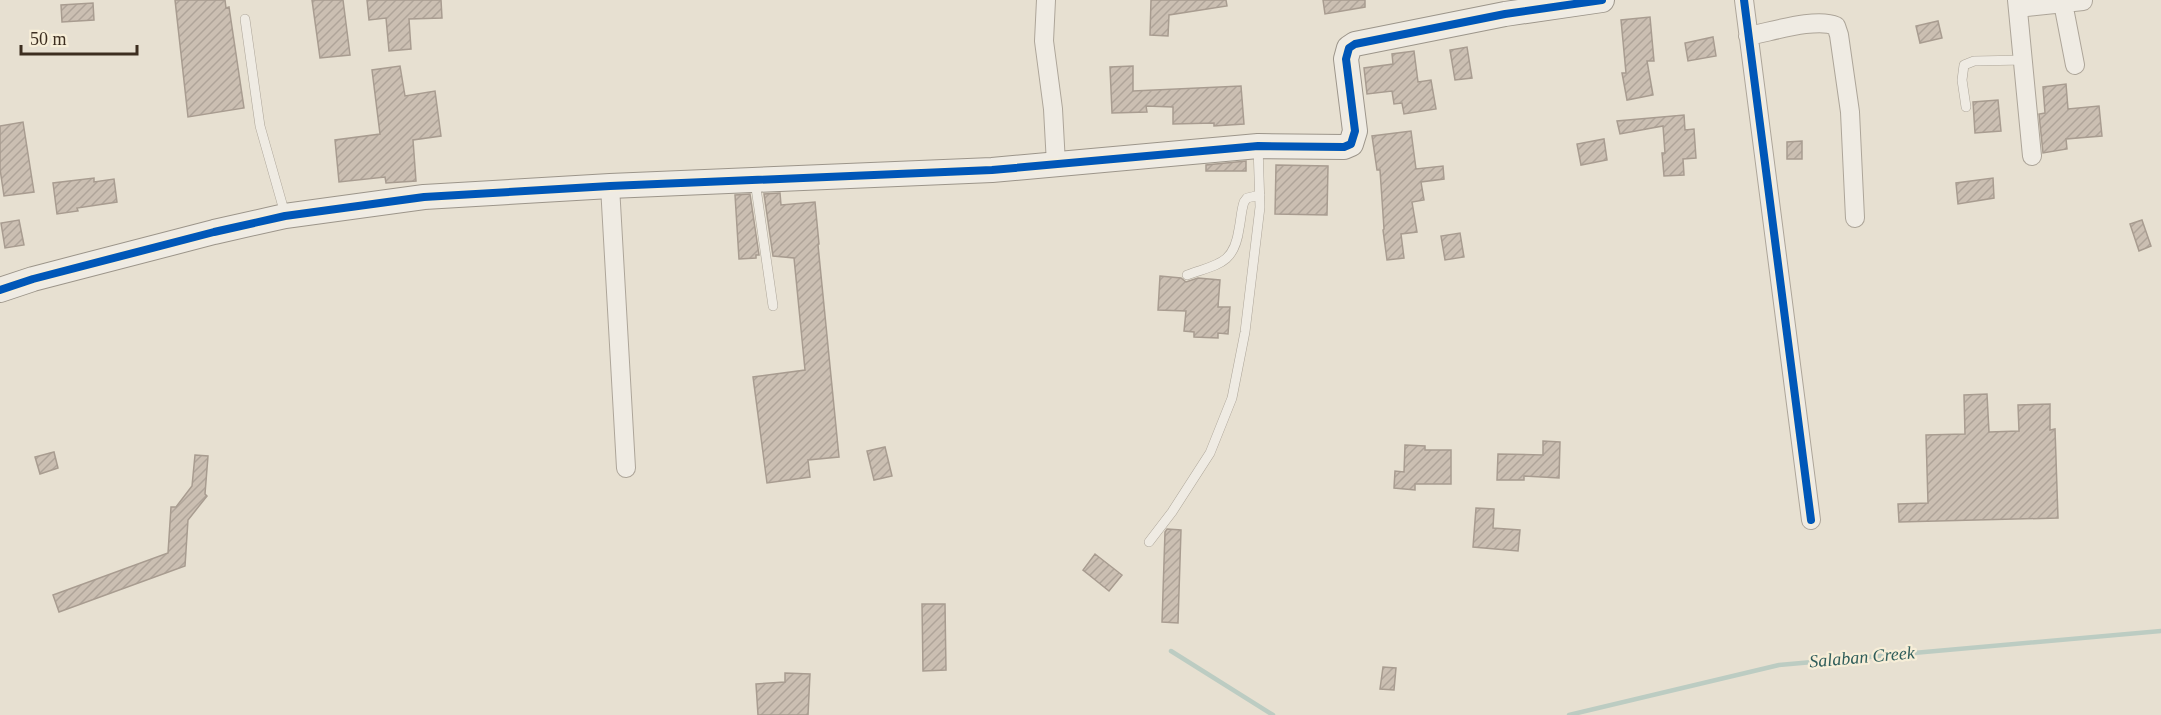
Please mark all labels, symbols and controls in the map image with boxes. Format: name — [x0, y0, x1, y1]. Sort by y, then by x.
scale bar — [21, 18, 136, 56]
text: 50 m — [30, 29, 67, 49]
water label: Salaban Creek — [1808, 642, 1917, 672]

